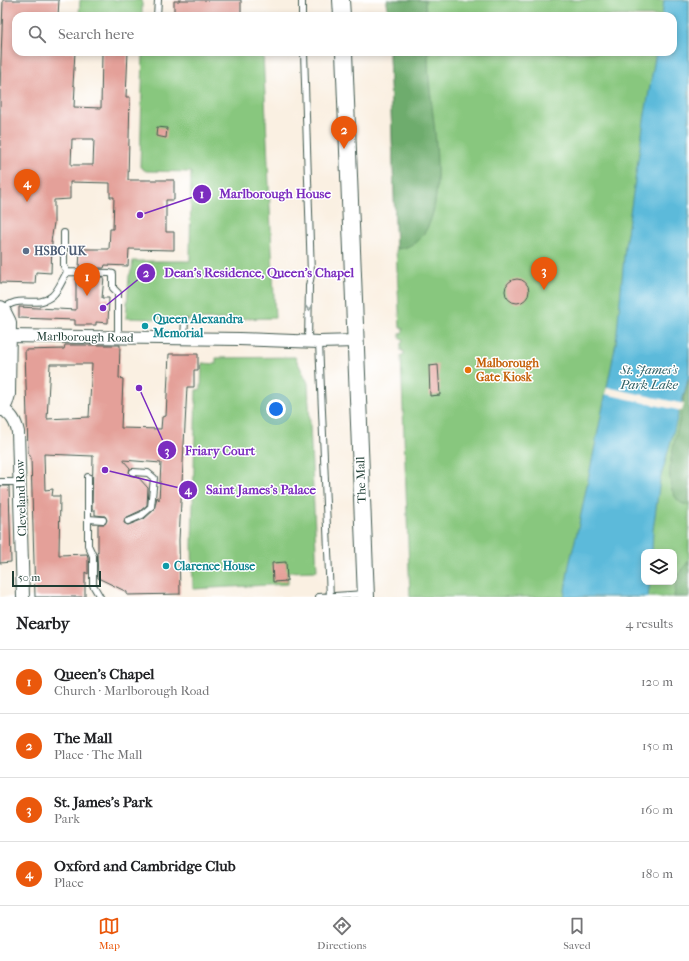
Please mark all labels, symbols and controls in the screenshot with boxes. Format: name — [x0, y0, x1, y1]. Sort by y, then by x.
search box — [12, 12, 677, 56]
icon: search — [26, 23, 48, 45]
text: Search here — [58, 25, 134, 43]
pin: 2 — [331, 116, 357, 149]
pin: 4 — [14, 169, 40, 202]
callout: Marlborough House — [192, 181, 339, 206]
text: Marlborough House — [218, 186, 331, 202]
text: 1 — [200, 187, 204, 201]
place label: HSBC UK — [34, 244, 87, 258]
marker: HSBC UK — [21, 246, 31, 256]
pin: 3 — [531, 257, 557, 290]
callout: Dean's Residence, Queen's Chapel — [136, 260, 362, 285]
pin: 1 — [74, 263, 100, 296]
text: Dean's Residence, Queen's Chapel — [164, 265, 354, 281]
text: 2 — [143, 266, 150, 280]
one-way arrow — [305, 305, 313, 311]
place label: Queen Alexandra Memorial — [152, 312, 244, 340]
marker: Queen Alexandra Memorial — [140, 321, 150, 331]
street label: Marlborough Road — [36, 329, 134, 345]
place label: Malborough Gate Kiosk — [475, 356, 539, 384]
water label: St. James's Park Lake — [619, 362, 679, 392]
marker: Malborough Gate Kiosk — [463, 365, 473, 375]
your location — [266, 399, 286, 419]
callout: Friary Court — [157, 438, 263, 463]
text: Friary Court — [184, 443, 256, 459]
text: 3 — [165, 444, 170, 459]
street label: The Mall — [353, 456, 369, 504]
street label: Cleveland Row — [13, 458, 29, 537]
callout: Saint James's Palace — [178, 477, 324, 502]
text: Saint James's Palace — [206, 482, 316, 498]
text: 4 — [183, 483, 192, 498]
map controls — [641, 549, 677, 585]
button: layers — [641, 549, 677, 585]
place label: Clarence House — [174, 559, 255, 573]
marker: Clarence House — [161, 561, 171, 571]
scale bar — [12, 569, 101, 588]
text: 50 m — [18, 571, 40, 584]
text: Nearby — [16, 613, 70, 633]
text: 4 results — [626, 616, 673, 631]
text: Queen's Chapel — [54, 665, 154, 683]
text: 1 — [27, 674, 31, 689]
text: 120 m — [641, 674, 673, 689]
text: Church · Marlborough Road — [54, 683, 209, 698]
text: The Mall — [54, 729, 112, 747]
text: 2 — [26, 738, 32, 753]
text: 150 m — [642, 738, 673, 753]
text: Place · The Mall — [54, 747, 142, 762]
text: St. James's Park — [54, 793, 153, 811]
text: 3 — [26, 802, 32, 817]
text: 160 m — [641, 802, 673, 817]
text: Park — [54, 811, 80, 826]
text: Oxford and Cambridge Club — [54, 857, 236, 875]
text: 4 — [25, 866, 33, 881]
text: 180 m — [641, 866, 673, 881]
text: Place — [54, 875, 84, 890]
tab: Map — [98, 915, 120, 952]
tab: Directions — [317, 915, 367, 952]
tab: Saved — [563, 915, 591, 952]

